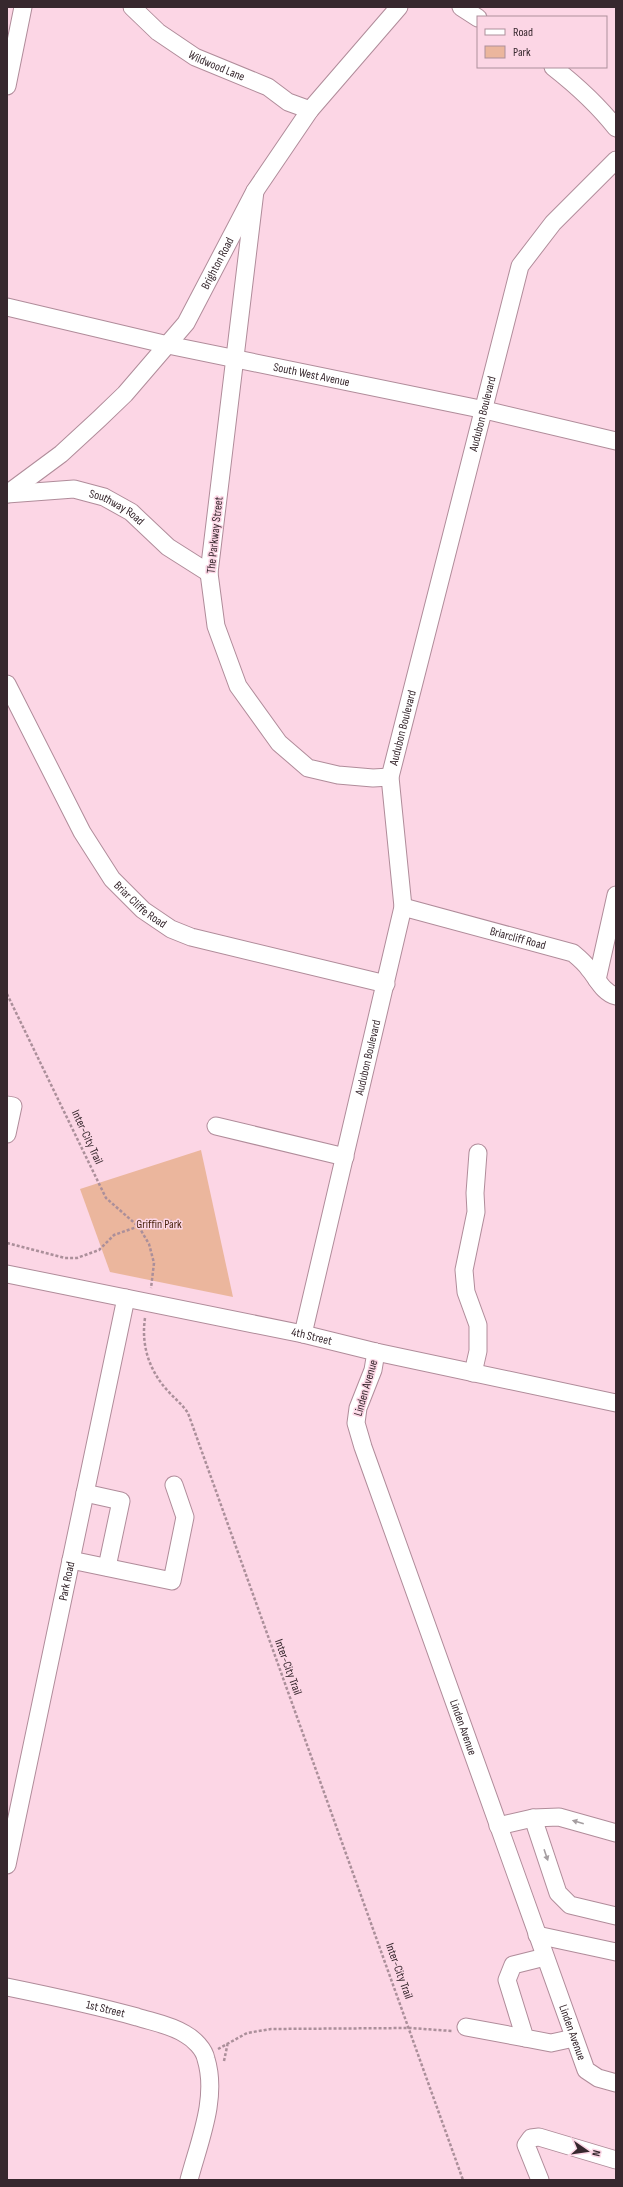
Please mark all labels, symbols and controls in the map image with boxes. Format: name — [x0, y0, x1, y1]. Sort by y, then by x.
legend — [477, 16, 607, 68]
text: Road — [513, 25, 533, 40]
text: Park — [513, 45, 531, 60]
street label: Wildwood Lane — [185, 47, 247, 84]
street label: Brighton Road — [197, 235, 237, 292]
street label: South West Avenue — [272, 359, 351, 390]
street label: Audubon Boulevard — [465, 375, 499, 454]
street label: Southway Road — [88, 486, 148, 528]
street label: The Parkway Street — [204, 495, 227, 574]
street label: Audubon Boulevard — [386, 689, 419, 768]
street label: Briar Cliffe Road — [111, 878, 170, 931]
street label: Briarcliff Road — [488, 923, 547, 953]
street label: Audubon Boulevard — [351, 1018, 384, 1098]
street label: Inter-City Trail — [68, 1107, 106, 1167]
park label: Griffin Park — [136, 1217, 182, 1232]
street label: 4th Street — [290, 1324, 334, 1348]
street label: Linden Avenue — [351, 1358, 381, 1418]
street label: Park Road — [55, 1560, 78, 1602]
street label: Inter-City Trail — [271, 1637, 305, 1697]
street label: Linden Avenue — [446, 1697, 480, 1757]
one-way arrow — [572, 1819, 584, 1825]
one-way arrow — [543, 1850, 549, 1862]
street label: Inter-City Trail — [382, 1941, 416, 2001]
street label: 1st Street — [85, 1997, 127, 2021]
street label: Linden Avenue — [556, 2003, 589, 2062]
north arrow — [567, 2131, 607, 2171]
text: N — [589, 2149, 603, 2158]

